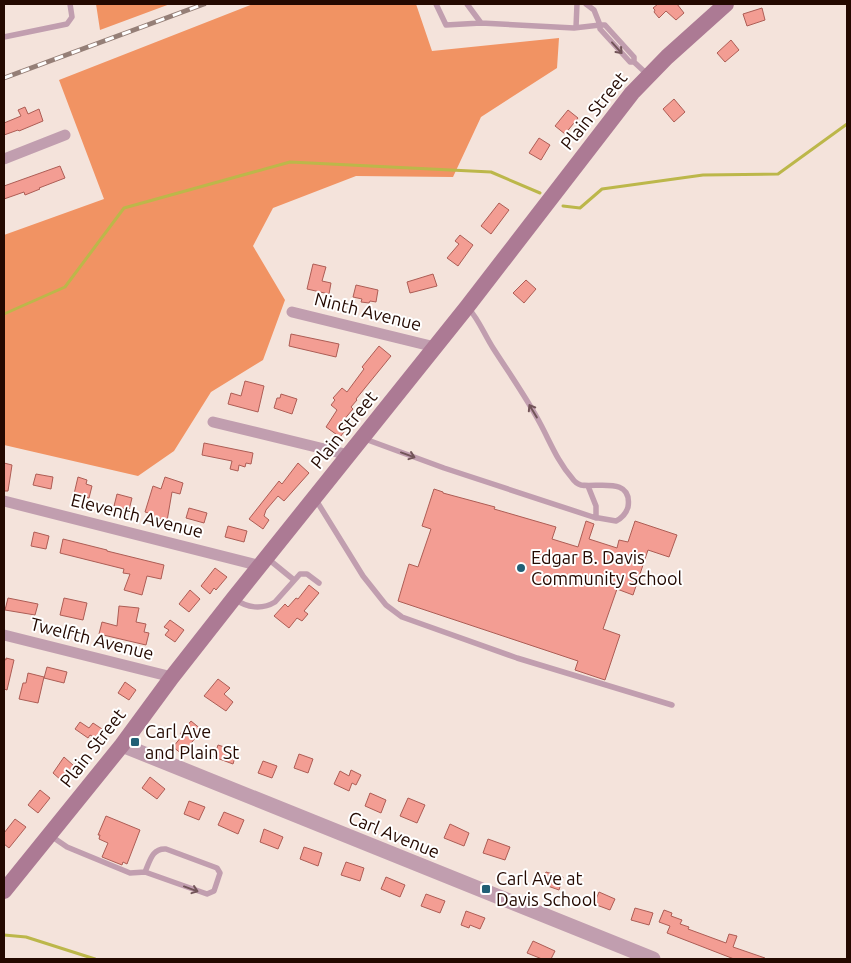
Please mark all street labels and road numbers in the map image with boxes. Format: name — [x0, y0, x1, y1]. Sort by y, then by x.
street label: Plain Street — [556, 68, 631, 153]
street label: Ninth Avenue — [313, 288, 424, 334]
street label: Plain Street — [306, 387, 381, 472]
street label: Eleventh Avenue — [69, 489, 206, 541]
street label: Twelfth Avenue — [29, 613, 156, 663]
street label: Plain Street — [55, 704, 129, 791]
street label: Carl Avenue — [346, 807, 443, 861]

